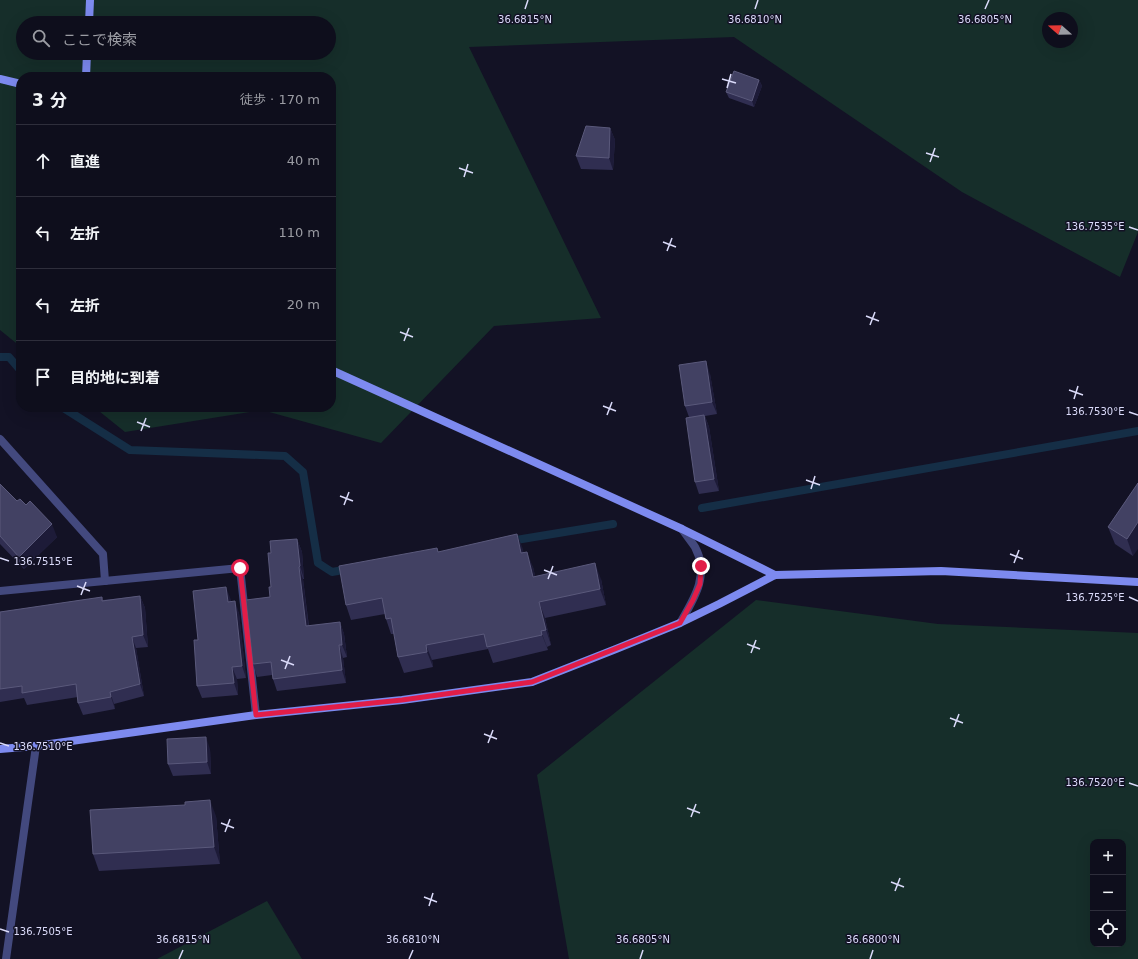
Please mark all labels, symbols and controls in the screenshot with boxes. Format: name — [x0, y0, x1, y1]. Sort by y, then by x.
north arrow — [1042, 12, 1078, 48]
text: 36.6815°N — [498, 14, 552, 25]
text: 36.6810°N — [728, 14, 782, 25]
text: 36.6805°N — [958, 14, 1012, 25]
search box — [16, 16, 336, 60]
icon: search — [30, 27, 52, 49]
text: ここで検索 — [62, 31, 137, 49]
text: 3 分 — [32, 90, 67, 110]
text: 徒歩 · 170 m — [240, 92, 320, 107]
icon: ahead — [32, 150, 54, 172]
text: 直進 — [70, 153, 100, 171]
text: 40 m — [287, 153, 320, 168]
text: 136.7535°E — [1065, 221, 1125, 232]
icon: left — [32, 222, 54, 244]
text: 左折 — [70, 225, 100, 243]
text: 110 m — [278, 225, 320, 240]
icon: left — [32, 294, 54, 316]
text: 左折 — [70, 297, 100, 315]
text: 20 m — [287, 297, 320, 312]
icon: arrive — [32, 366, 54, 388]
text: 目的地に到着 — [70, 369, 160, 387]
text: 136.7530°E — [1065, 406, 1125, 417]
text: 136.7515°E — [13, 556, 73, 567]
route end — [692, 557, 710, 575]
route start — [231, 559, 249, 577]
text: 136.7525°E — [1065, 592, 1125, 603]
text: 136.7510°E — [13, 741, 73, 752]
text: 136.7520°E — [1065, 777, 1125, 788]
map controls — [1090, 839, 1126, 947]
button: + — [1090, 839, 1126, 875]
button: − — [1090, 875, 1126, 911]
button: locate — [1090, 911, 1126, 947]
text: 136.7505°E — [13, 926, 73, 937]
text: 36.6815°N — [156, 934, 210, 945]
text: 36.6810°N — [386, 934, 440, 945]
text: 36.6805°N — [616, 934, 670, 945]
text: 36.6800°N — [846, 934, 900, 945]

